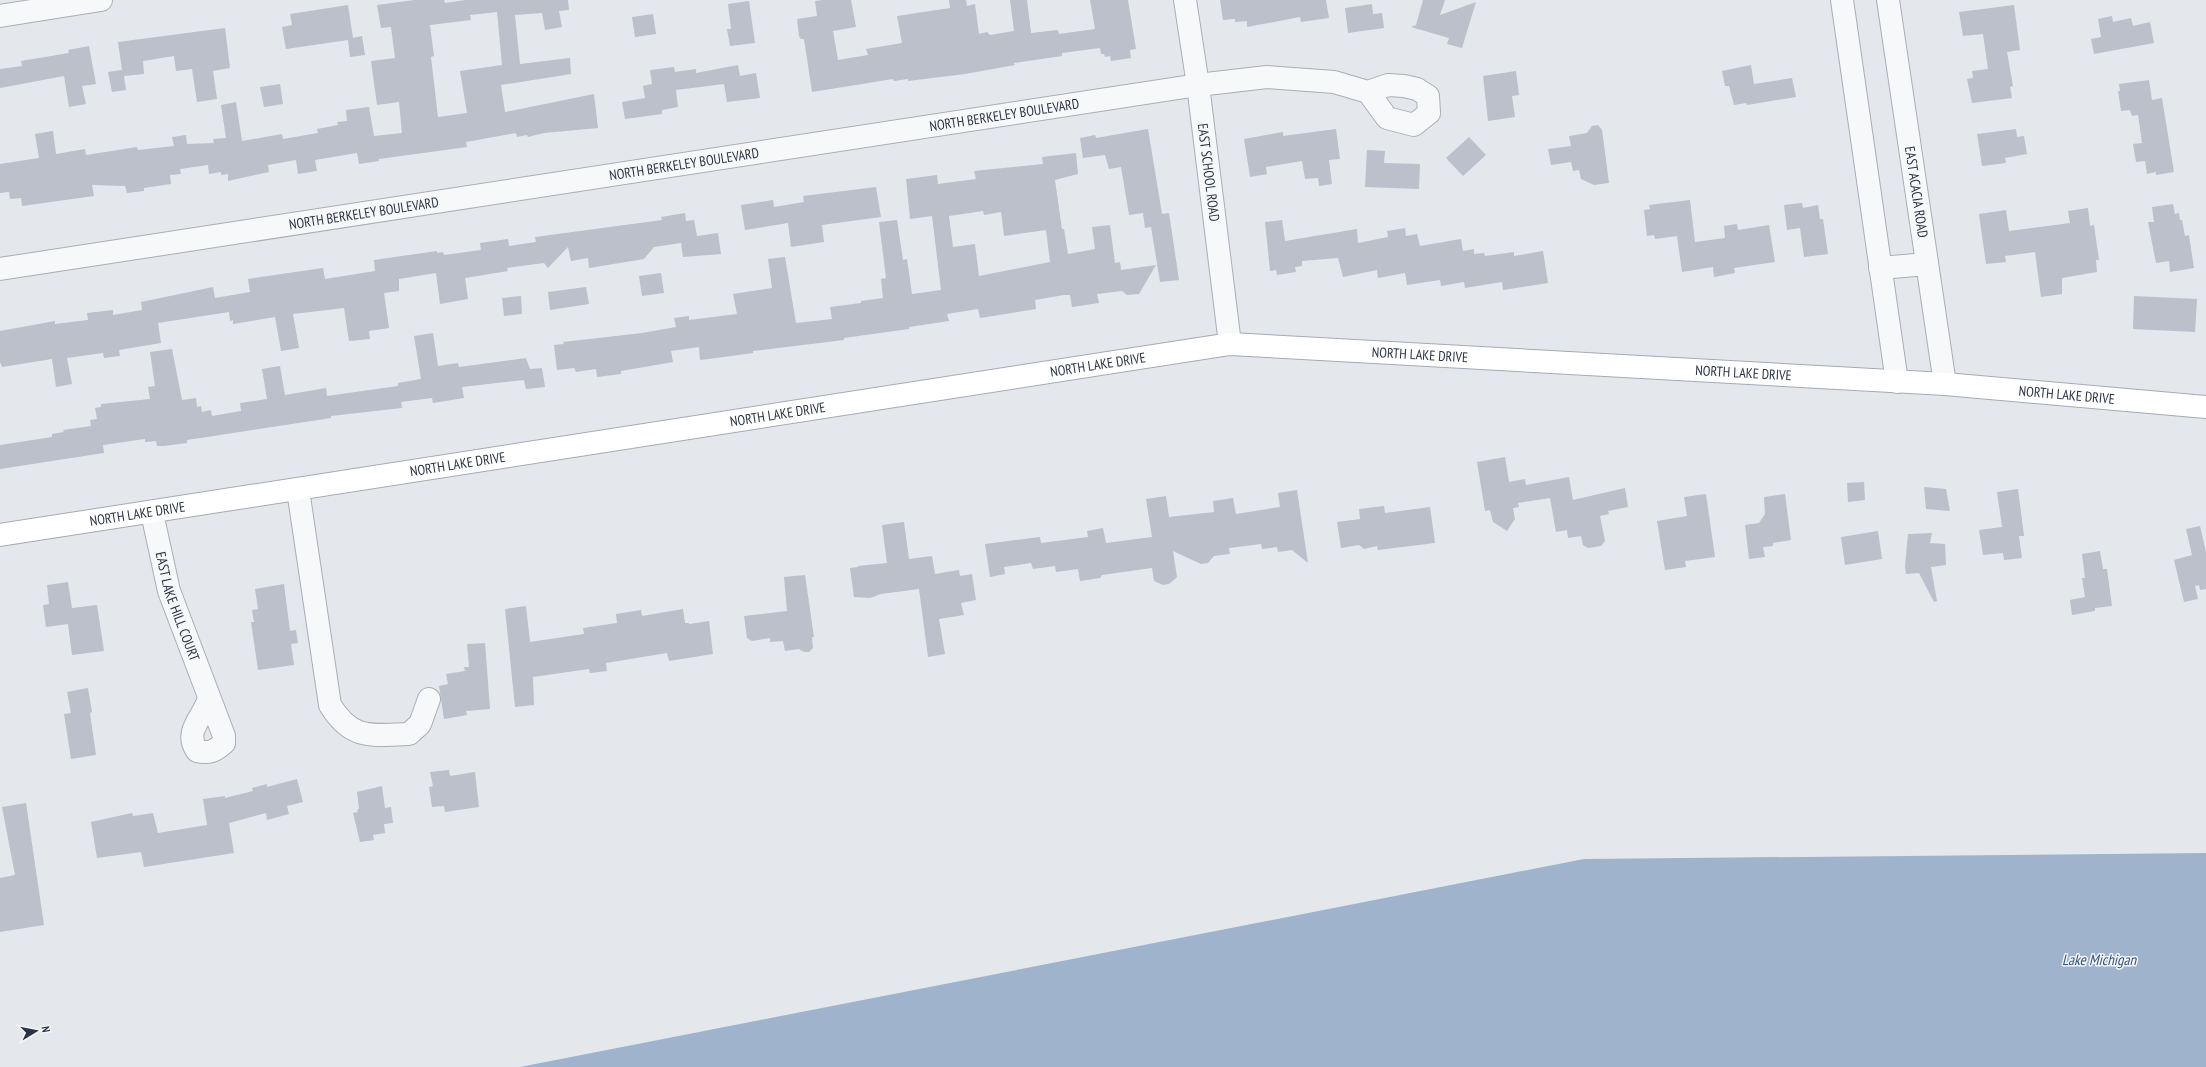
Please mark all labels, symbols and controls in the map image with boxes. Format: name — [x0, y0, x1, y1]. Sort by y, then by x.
street label: NORTH BERKELEY BOULEVARD — [928, 94, 1080, 135]
street label: EAST SCHOOL ROAD — [1194, 122, 1224, 222]
street label: NORTH BERKELEY BOULEVARD — [608, 144, 760, 184]
street label: EAST ACACIA ROAD — [1901, 145, 1932, 239]
street label: NORTH BERKELEY BOULEVARD — [288, 193, 440, 234]
street label: NORTH LAKE DRIVE — [1371, 343, 1469, 366]
street label: NORTH LAKE DRIVE — [1049, 348, 1147, 381]
street label: NORTH LAKE DRIVE — [1695, 361, 1792, 384]
street label: NORTH LAKE DRIVE — [2018, 382, 2115, 408]
street label: NORTH LAKE DRIVE — [729, 398, 827, 431]
street label: NORTH LAKE DRIVE — [409, 448, 506, 480]
street label: NORTH LAKE DRIVE — [88, 497, 186, 530]
street label: EAST LAKE HILL COURT — [152, 550, 204, 664]
water label: Lake Michigan — [2062, 950, 2137, 969]
north arrow — [16, 1011, 56, 1051]
text: N — [38, 1025, 53, 1033]

